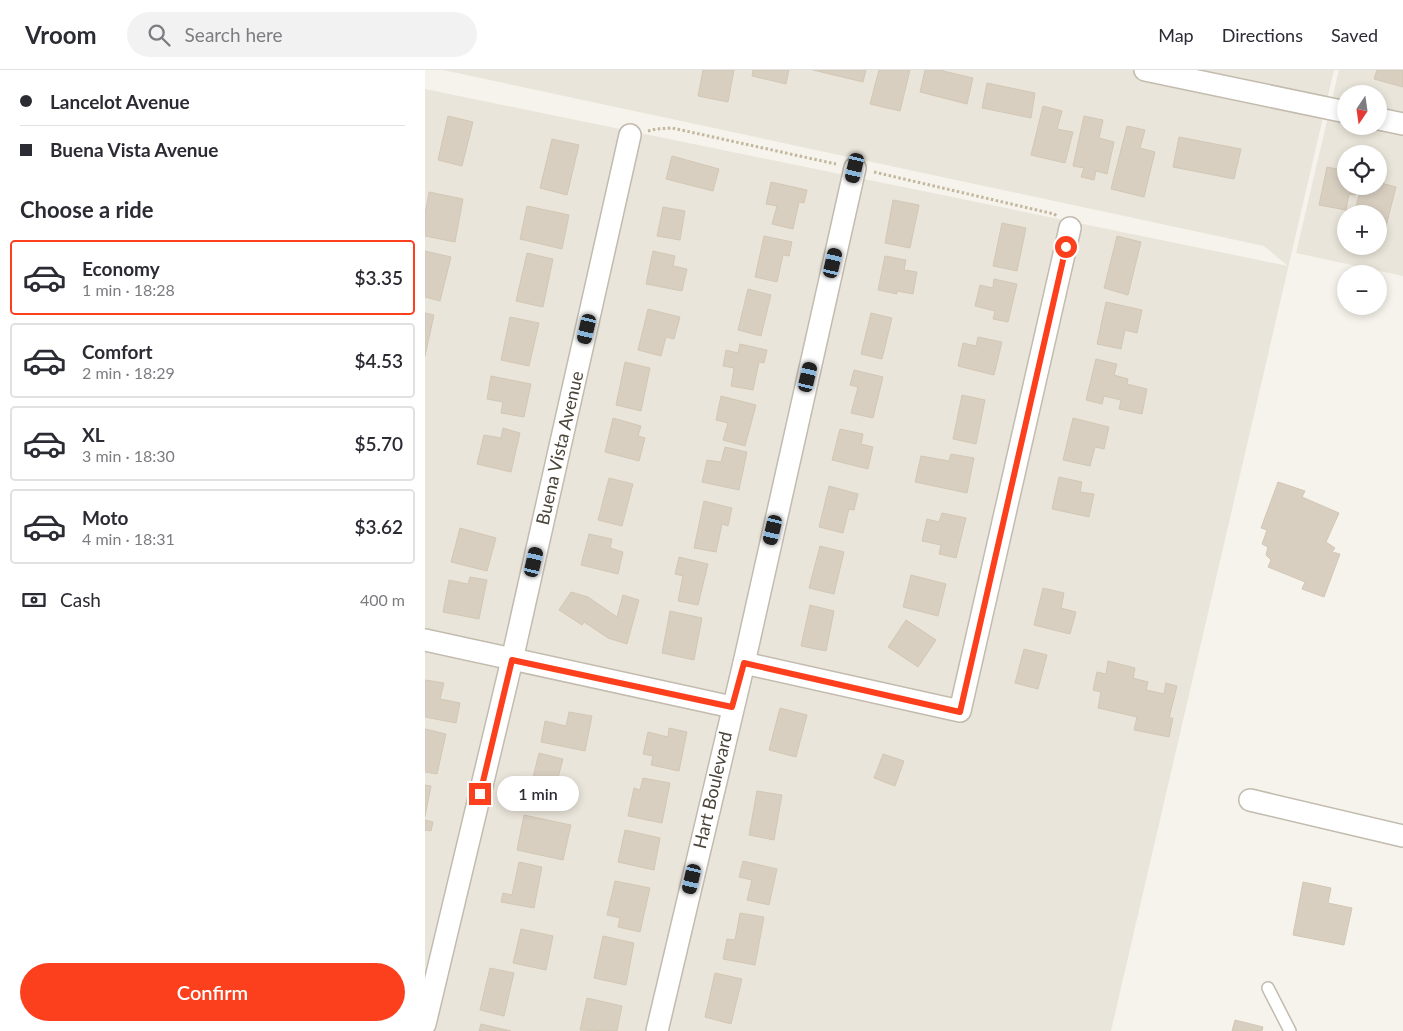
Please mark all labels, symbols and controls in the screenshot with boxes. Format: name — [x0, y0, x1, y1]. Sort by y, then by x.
search box — [127, 12, 477, 57]
text: Vroom — [25, 20, 97, 49]
icon: search — [145, 21, 173, 49]
text: Search here — [185, 23, 283, 46]
text: Map — [1158, 24, 1194, 46]
text: Directions — [1222, 24, 1303, 46]
text: Saved — [1331, 24, 1378, 46]
north arrow — [1337, 85, 1387, 135]
map controls — [1337, 85, 1387, 315]
text: Lancelot Avenue — [50, 90, 190, 113]
text: Buena Vista Avenue — [50, 138, 218, 161]
button: locate — [1337, 145, 1387, 195]
car — [844, 152, 865, 184]
text: Choose a ride — [20, 196, 154, 223]
button: + — [1337, 205, 1387, 255]
route start — [1055, 236, 1077, 258]
car — [822, 247, 843, 279]
icon: car — [22, 255, 67, 300]
text: Economy — [82, 257, 160, 280]
button: − — [1337, 265, 1387, 315]
text: $3.35 — [354, 266, 403, 289]
text: 1 min · 18:28 — [82, 280, 175, 299]
car — [576, 313, 597, 345]
icon: car — [22, 338, 67, 383]
text: Comfort — [82, 340, 153, 363]
text: $4.53 — [354, 349, 403, 372]
car — [797, 361, 818, 393]
text: 2 min · 18:29 — [82, 363, 175, 382]
street label: Buena Vista Avenue — [531, 369, 587, 527]
icon: car — [22, 421, 67, 466]
text: XL — [82, 423, 105, 446]
text: $5.70 — [354, 432, 403, 455]
text: 3 min · 18:30 — [82, 446, 175, 465]
icon: car — [22, 504, 67, 549]
text: Moto — [82, 506, 128, 529]
car — [762, 514, 783, 546]
text: $3.62 — [354, 515, 403, 538]
text: 4 min · 18:31 — [82, 529, 175, 548]
car — [523, 546, 544, 578]
icon: cash — [20, 586, 48, 614]
text: Cash — [60, 588, 101, 611]
text: 400 m — [360, 590, 405, 609]
street label: Hart Boulevard — [688, 729, 736, 851]
callout: 1 min — [497, 776, 580, 812]
route end — [469, 783, 491, 805]
text: 1 min — [518, 784, 558, 803]
car — [681, 863, 702, 895]
button: Confirm — [20, 963, 405, 1021]

